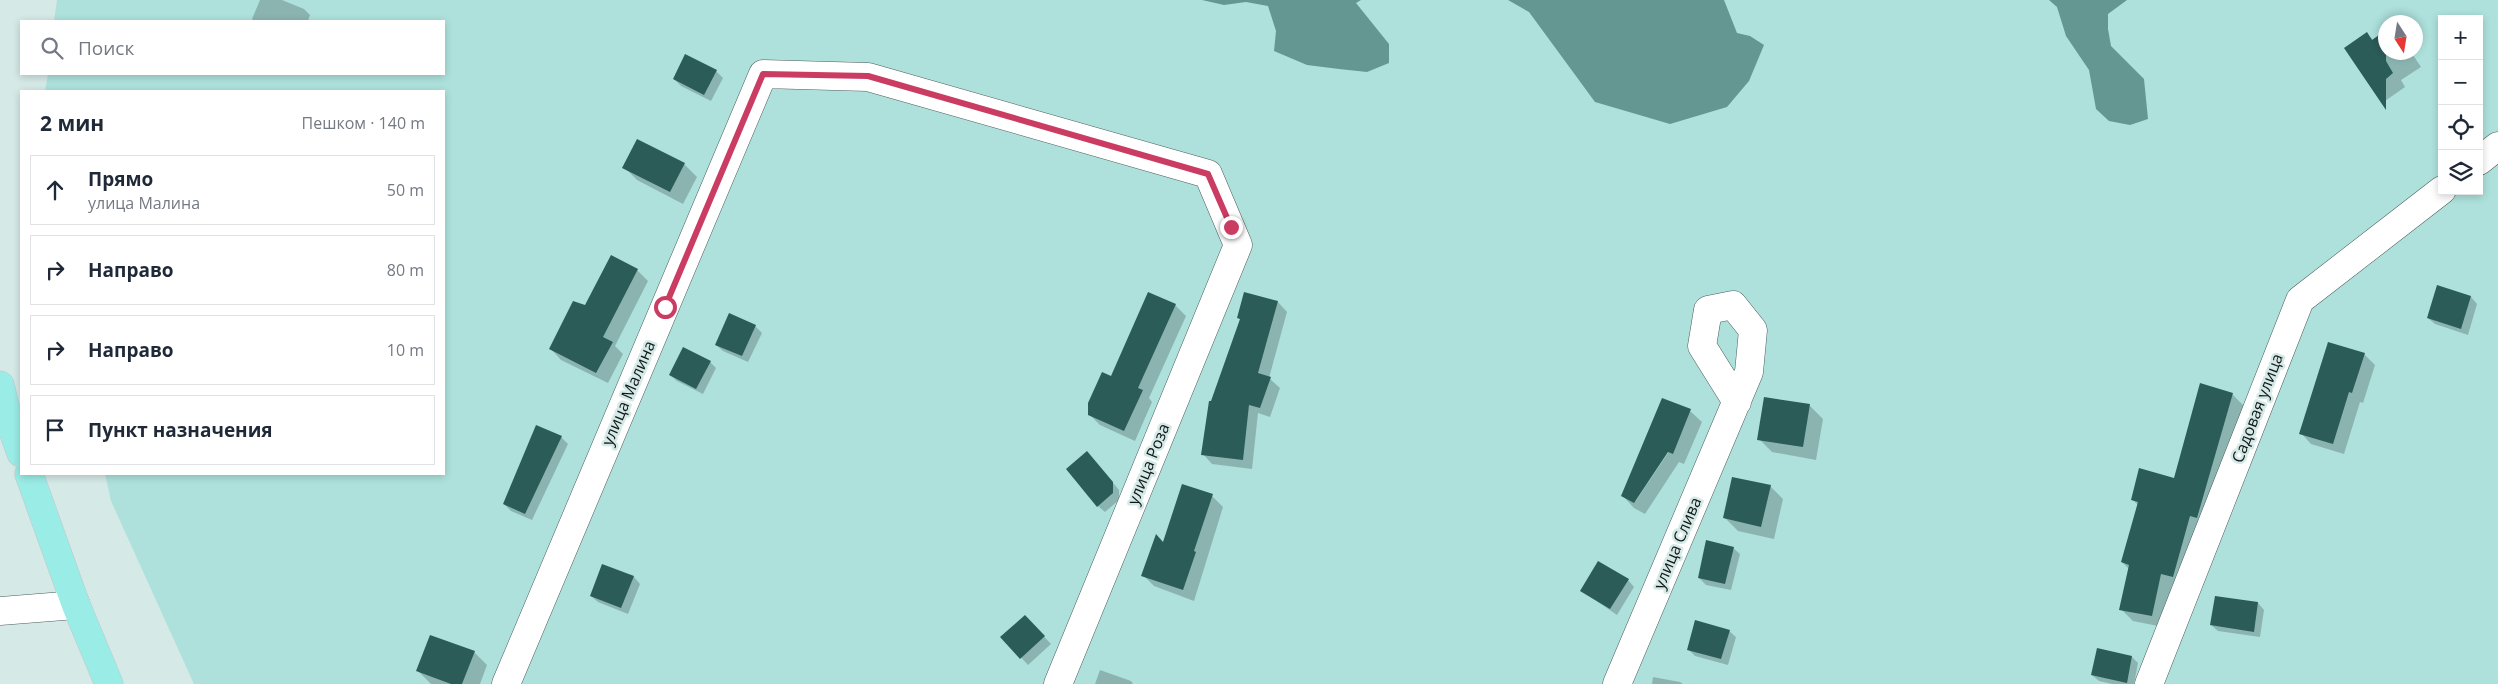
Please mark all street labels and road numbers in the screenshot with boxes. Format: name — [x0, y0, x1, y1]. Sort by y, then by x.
street label: улица Малина — [596, 337, 660, 449]
street label: Садовая улица — [2226, 350, 2288, 466]
street label: улица Роза — [1122, 420, 1174, 508]
street label: улица Слива — [1648, 494, 1706, 592]

